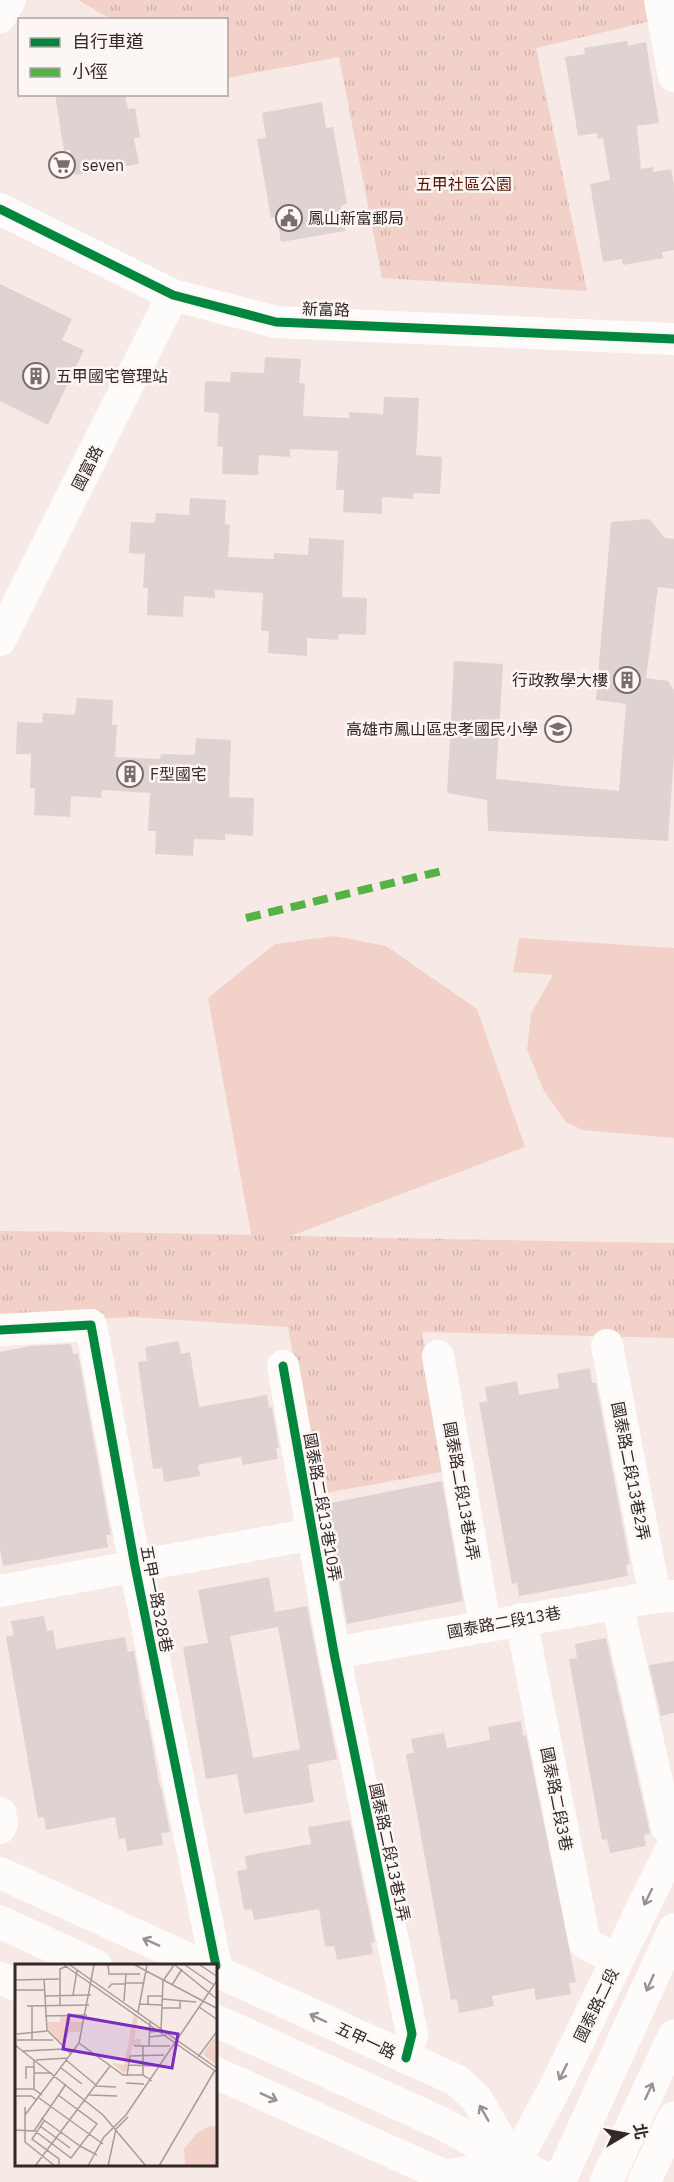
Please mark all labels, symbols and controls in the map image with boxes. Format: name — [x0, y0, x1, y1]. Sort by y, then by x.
legend — [18, 18, 228, 96]
text: 自行車道 — [72, 30, 144, 53]
text: 小徑 — [72, 60, 108, 83]
supermarket icon: seven — [47, 150, 77, 180]
place label: seven — [82, 155, 124, 175]
park label: 五甲社區公園 — [416, 174, 512, 194]
public building icon: 鳳山新富郵局 — [274, 203, 304, 233]
place label: 鳳山新富郵局 — [308, 208, 404, 228]
street label: 新富路 — [302, 298, 350, 320]
building icon: 五甲國宅管理站 — [21, 361, 51, 391]
place label: 五甲國宅管理站 — [56, 366, 168, 386]
street label: 國富路 — [67, 442, 107, 494]
building icon: 行政教學大樓 — [612, 665, 642, 695]
place label: 行政教學大樓 — [512, 670, 608, 690]
school or university icon: 高雄市鳳山區忠孝國民小學 — [543, 714, 573, 744]
place label: 高雄市鳳山區忠孝國民小學 — [346, 719, 538, 739]
building icon: F型國宅 — [115, 759, 145, 789]
place label: F型國宅 — [150, 764, 207, 784]
street label: 國泰路二段13巷2弄 — [608, 1400, 654, 1542]
street label: 國泰路二段13巷4弄 — [440, 1420, 484, 1562]
street label: 國泰路二段13巷10弄 — [300, 1431, 346, 1583]
street label: 五甲一路328巷 — [137, 1544, 177, 1654]
street label: 國泰路二段13巷 — [446, 1602, 562, 1642]
street label: 國泰路二段3巷 — [537, 1745, 577, 1853]
street label: 國泰路二段13巷1弄 — [366, 1781, 414, 1923]
one-way arrow — [642, 1887, 654, 1905]
one-way arrow — [142, 1935, 160, 1946]
inset map — [15, 1964, 218, 2167]
street label: 國泰路二段 — [569, 1965, 623, 2045]
one-way arrow — [644, 1974, 655, 1992]
one-way arrow — [310, 2012, 328, 2023]
street label: 五甲一路 — [333, 2017, 399, 2063]
one-way arrow — [557, 2063, 568, 2081]
one-way arrow — [644, 2082, 655, 2101]
one-way arrow — [260, 2092, 278, 2103]
north arrow — [596, 2104, 656, 2164]
one-way arrow — [478, 2105, 490, 2122]
text: 北 — [630, 2122, 652, 2141]

